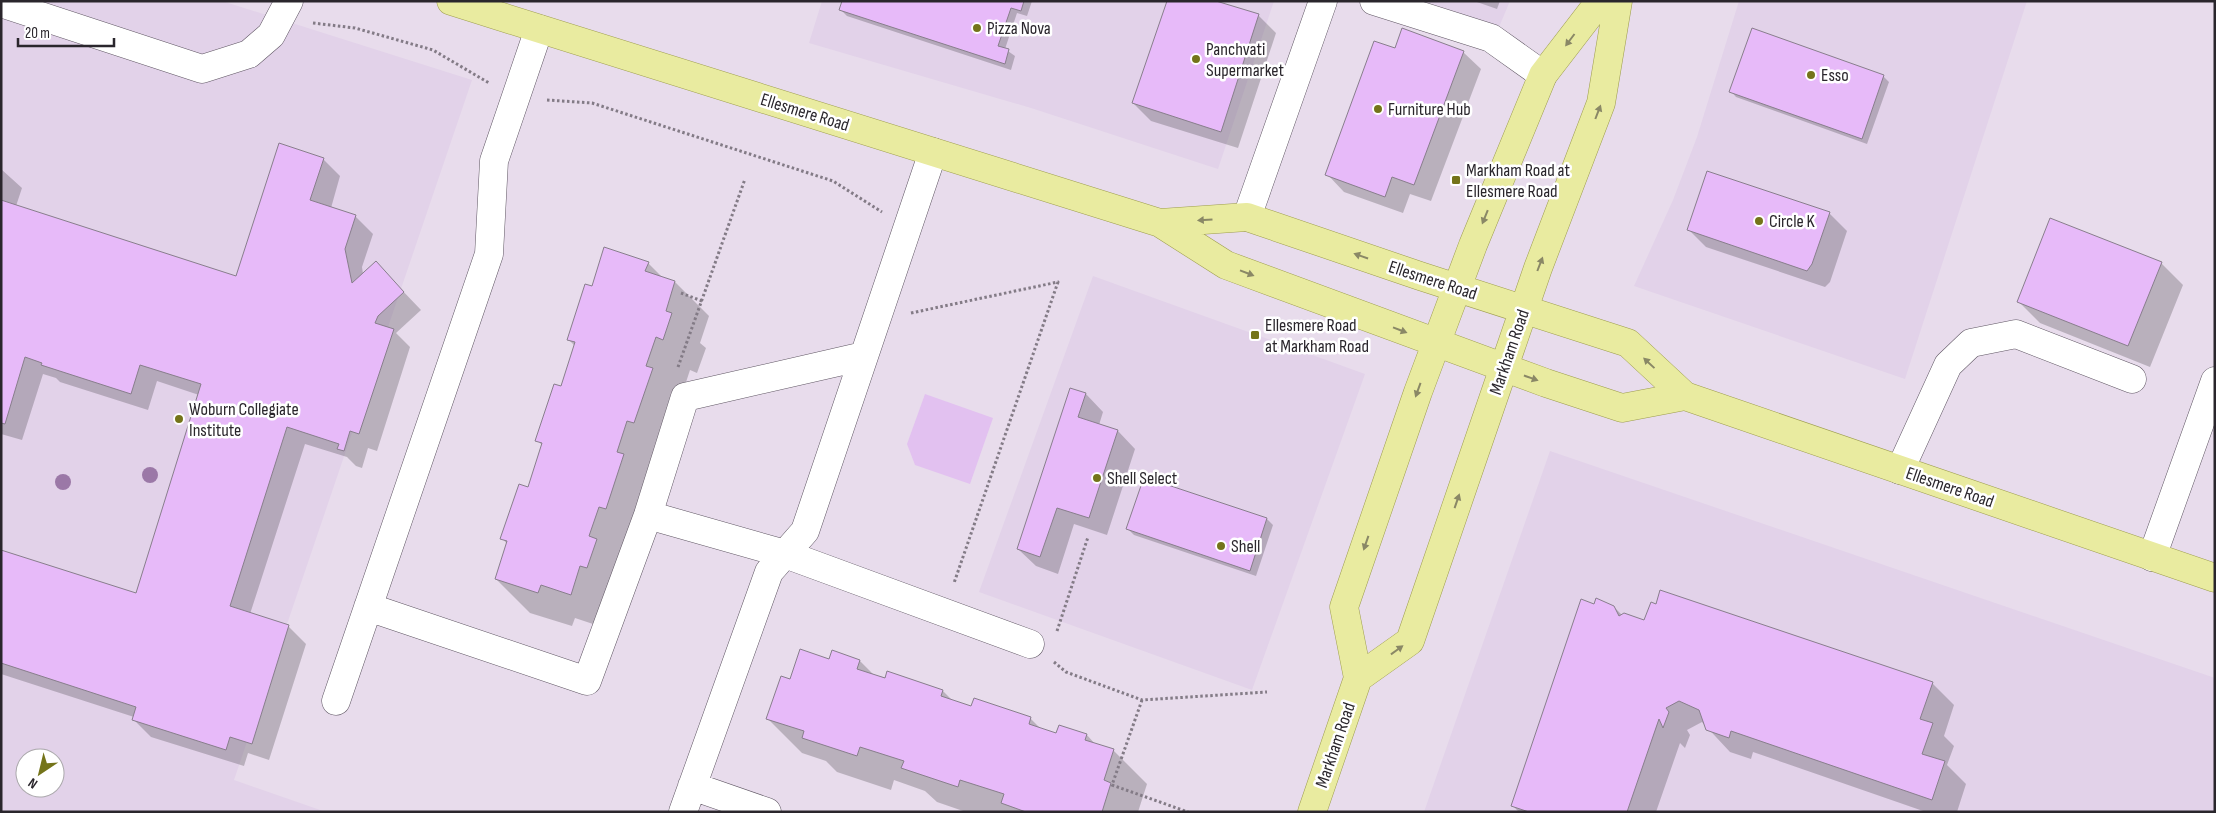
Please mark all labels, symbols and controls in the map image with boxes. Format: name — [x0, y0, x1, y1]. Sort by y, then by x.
scale bar — [18, 15, 114, 47]
place label: Pizza Nova — [987, 18, 1051, 39]
marker: Pizza Nova — [971, 22, 983, 34]
text: 20 m — [25, 24, 50, 43]
one-way arrow — [1565, 33, 1576, 46]
place label: Panchvati Supermarket — [1206, 39, 1285, 81]
marker: Panchvati Supermarket — [1190, 53, 1202, 65]
place label: Esso — [1821, 65, 1849, 86]
marker: Esso — [1805, 69, 1817, 81]
street label: Ellesmere Road — [758, 89, 852, 136]
place label: Furniture Hub — [1388, 99, 1471, 120]
marker: Furniture Hub — [1372, 103, 1384, 115]
one-way arrow — [1594, 104, 1602, 119]
place label: Markham Road at Ellesmere Road — [1466, 160, 1570, 202]
marker: Markham Road at Ellesmere Road — [1450, 174, 1462, 186]
one-way arrow — [1481, 210, 1489, 225]
place label: Circle K — [1769, 211, 1816, 232]
marker: Circle K — [1753, 215, 1765, 227]
one-way arrow — [1197, 216, 1213, 224]
one-way arrow — [1353, 252, 1368, 260]
street label: Ellesmere Road — [1386, 256, 1480, 305]
one-way arrow — [1537, 256, 1544, 271]
one-way arrow — [1240, 270, 1255, 277]
street label: Markham Road — [1485, 307, 1534, 398]
place label: Ellesmere Road at Markham Road — [1265, 315, 1369, 357]
one-way arrow — [1392, 327, 1407, 334]
marker: Ellesmere Road at Markham Road — [1249, 329, 1261, 341]
one-way arrow — [1644, 357, 1656, 369]
one-way arrow — [1524, 374, 1539, 382]
one-way arrow — [1414, 382, 1422, 397]
place label: Woburn Collegiate Institute — [189, 399, 299, 441]
marker: Woburn Collegiate Institute — [173, 413, 185, 425]
street label: Ellesmere Road — [1903, 463, 1997, 512]
place label: Shell Select — [1107, 468, 1178, 489]
marker: Shell Select — [1091, 472, 1103, 484]
one-way arrow — [1454, 494, 1462, 509]
place label: Shell — [1231, 536, 1260, 557]
one-way arrow — [1362, 536, 1370, 551]
marker: Shell — [1215, 540, 1227, 552]
one-way arrow — [1390, 645, 1404, 655]
street label: Markham Road — [1311, 700, 1360, 791]
north arrow — [15, 748, 65, 798]
text: N — [25, 774, 41, 792]

